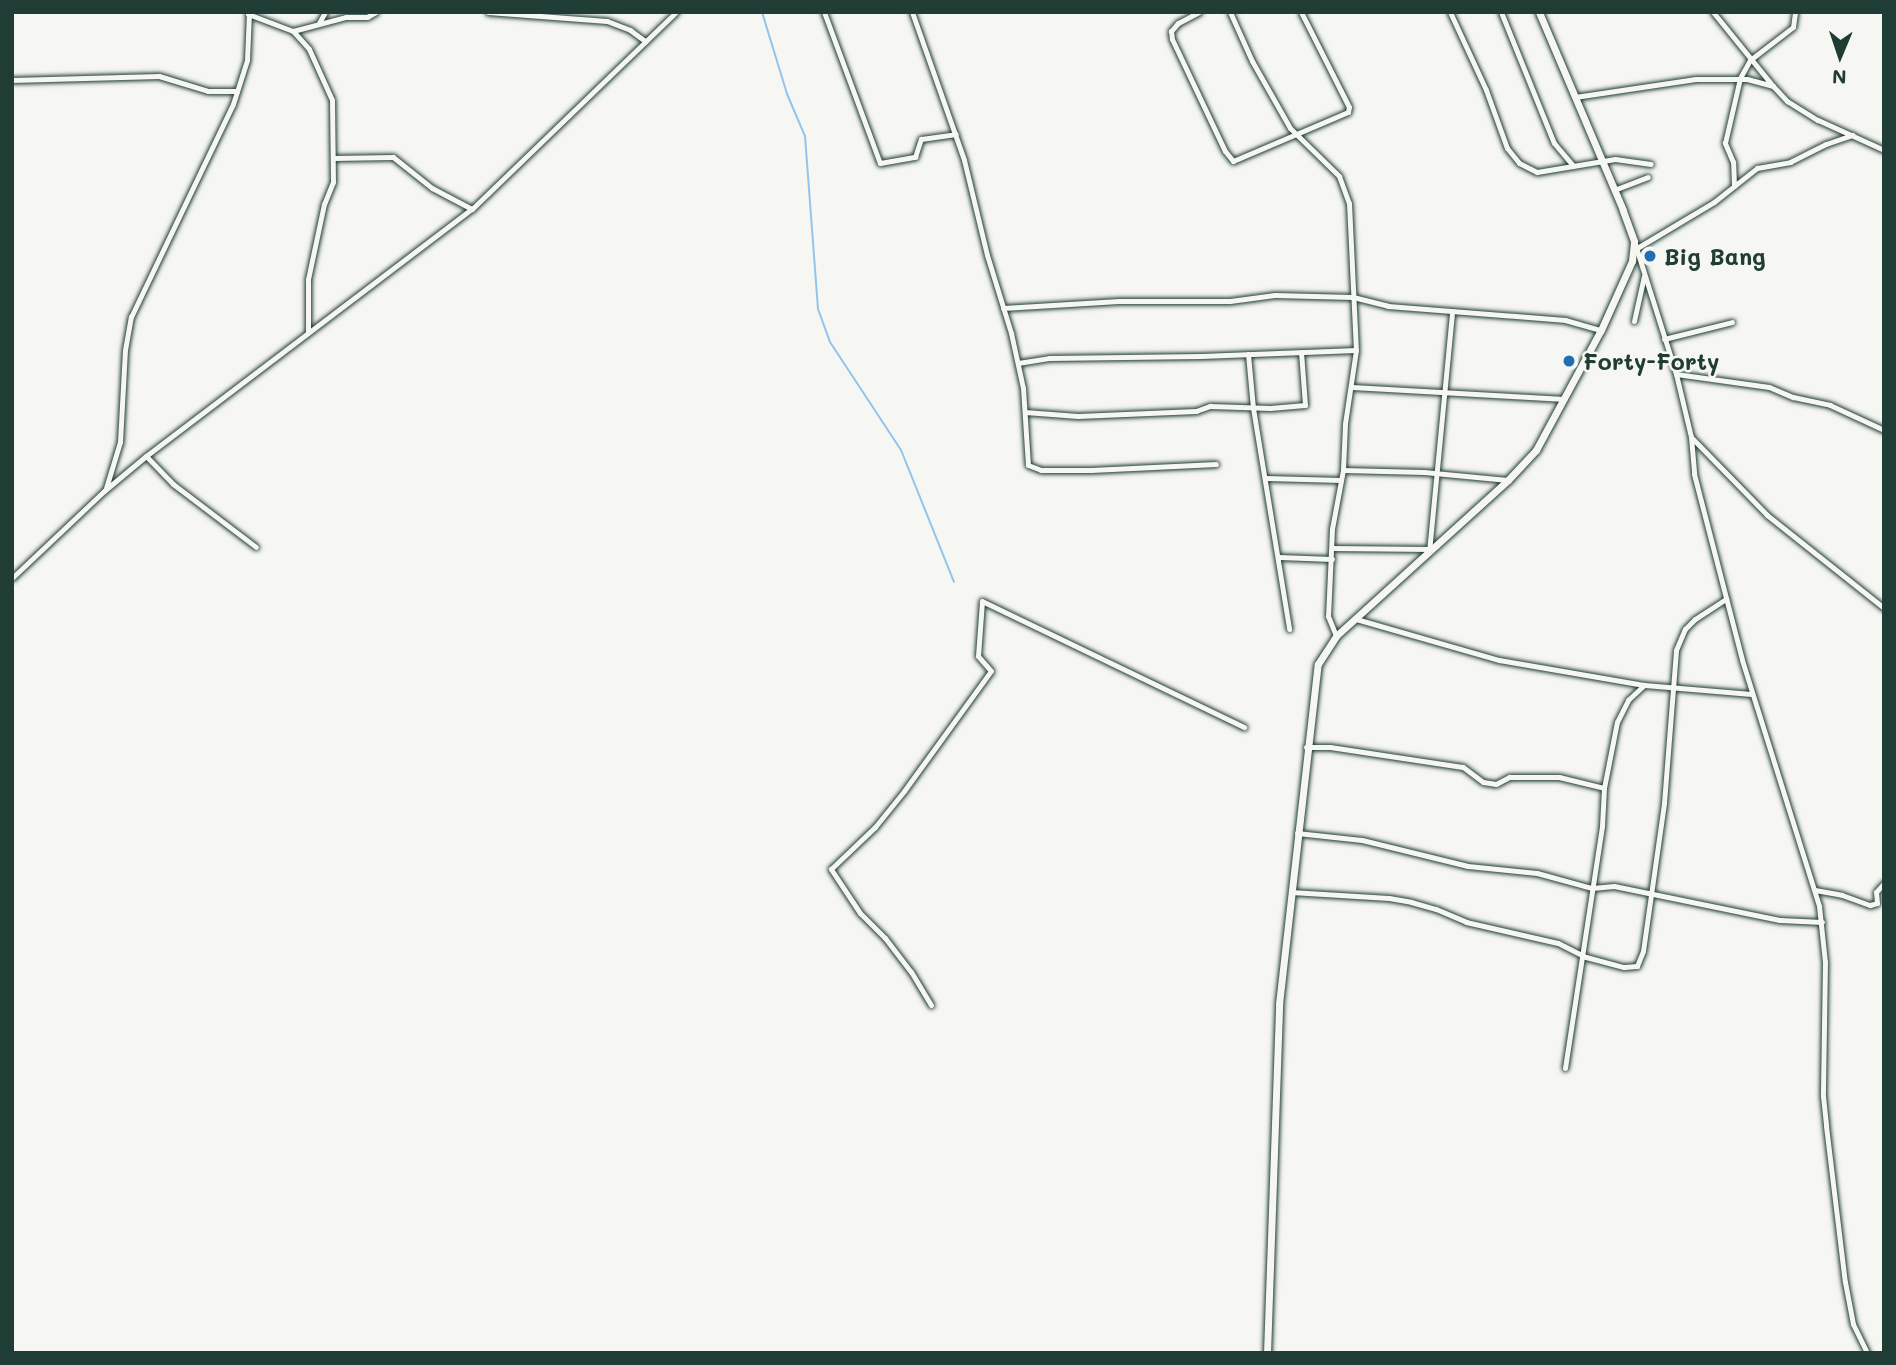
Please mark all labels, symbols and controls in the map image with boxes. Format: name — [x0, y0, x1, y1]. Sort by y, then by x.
north arrow — [1805, 21, 1875, 91]
text: N — [1832, 65, 1847, 90]
place label: Big Bang — [1664, 242, 1766, 270]
marker: Big Bang — [1642, 248, 1658, 264]
place label: Forty-Forty — [1583, 347, 1719, 375]
marker: Forty-Forty — [1561, 353, 1577, 369]

